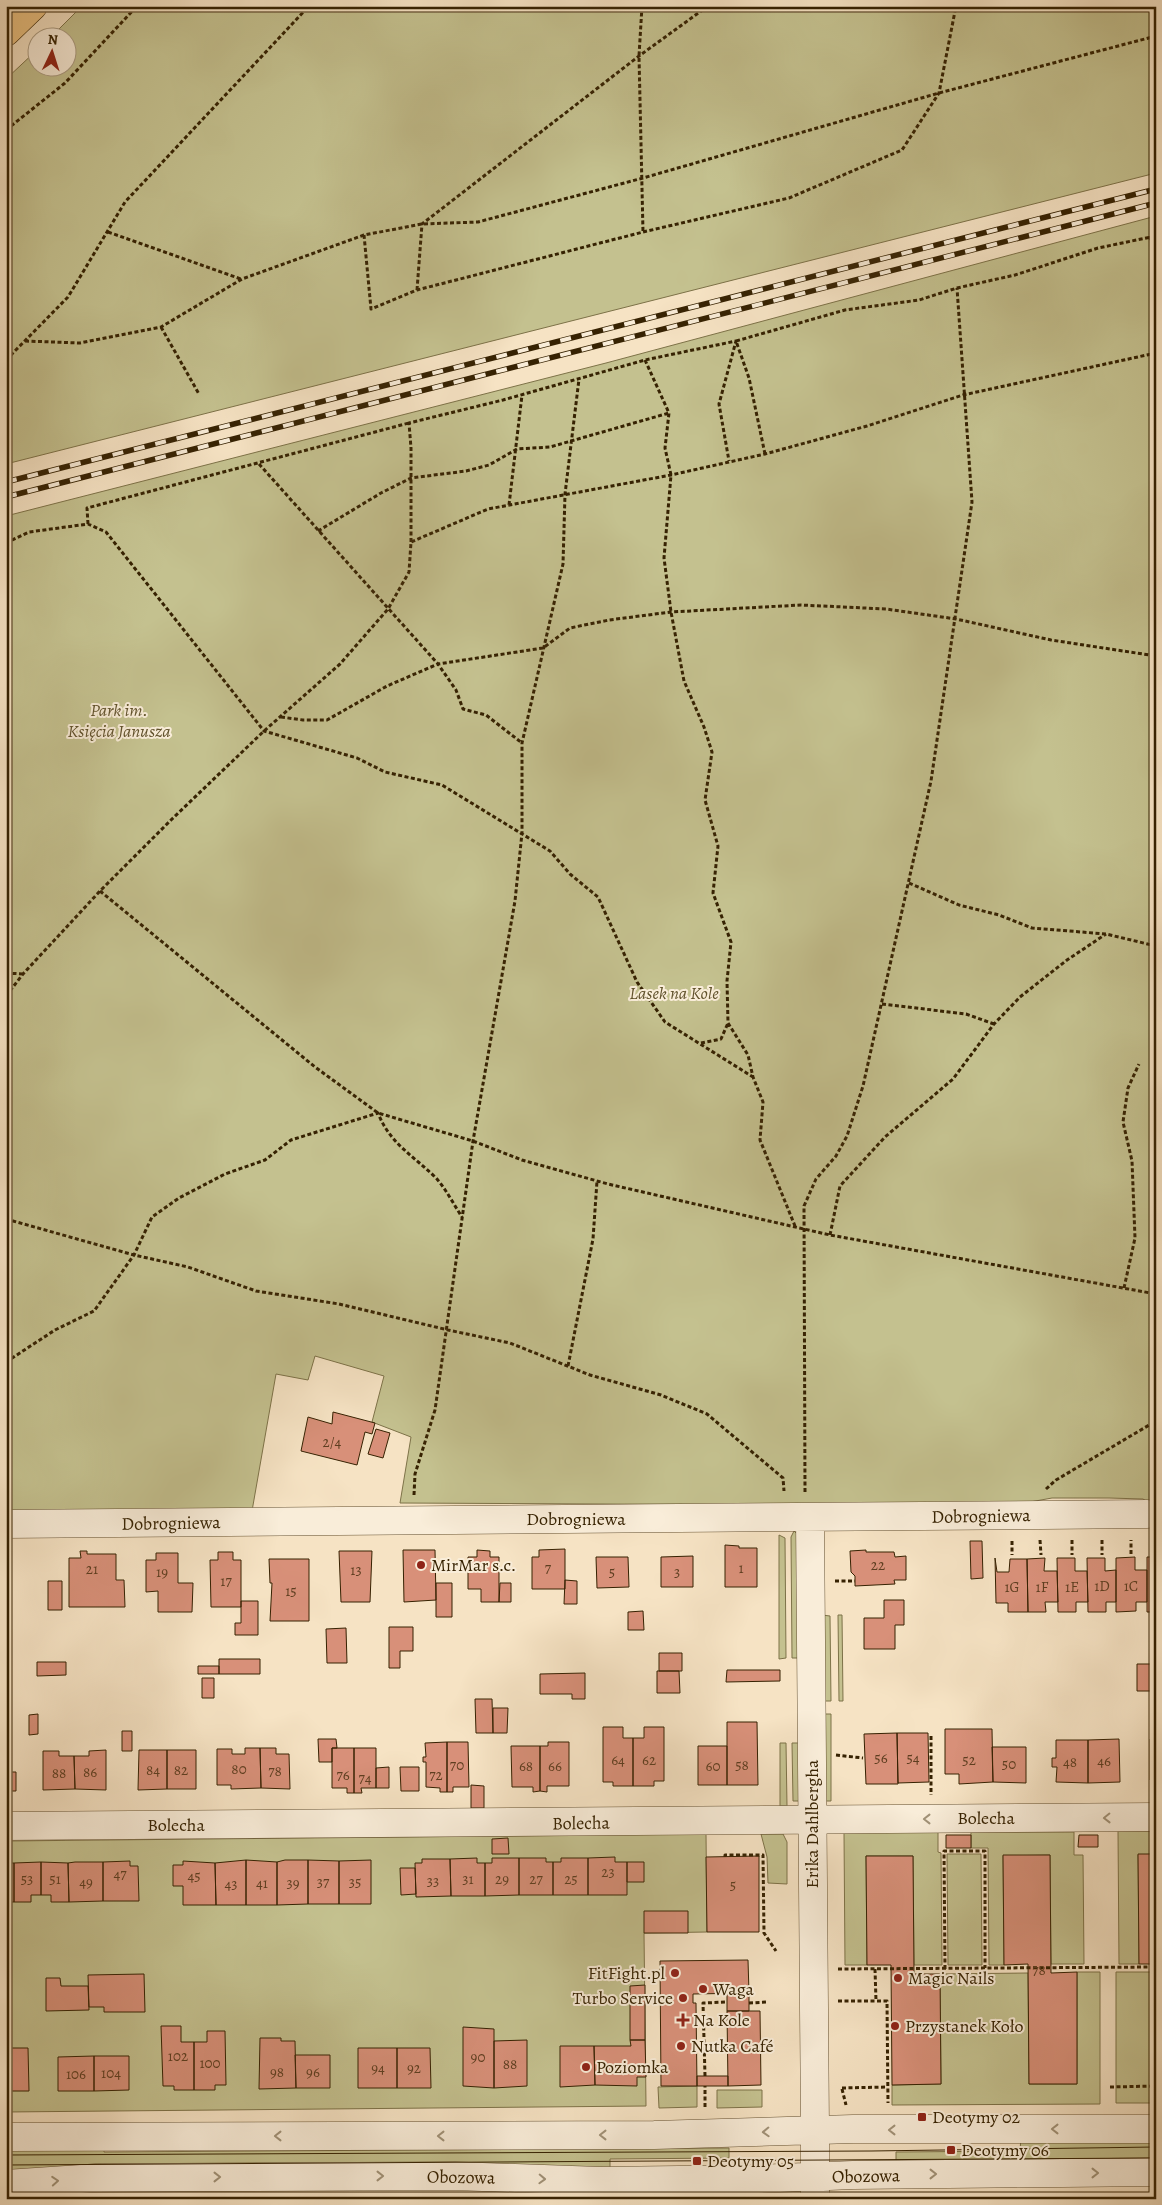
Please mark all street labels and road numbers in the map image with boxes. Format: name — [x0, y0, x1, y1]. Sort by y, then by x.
street label: Dobrogniewa — [931, 1503, 1031, 1529]
street label: Dobrogniewa — [526, 1507, 626, 1531]
street label: Dobrogniewa — [121, 1510, 221, 1536]
street label: Erika Dahlbergha — [800, 1759, 824, 1888]
street label: Bolecha — [957, 1806, 1015, 1830]
street label: Bolecha — [552, 1810, 611, 1836]
street label: Bolecha — [147, 1813, 205, 1837]
street label: Obozowa — [832, 2163, 901, 2189]
street label: Obozowa — [427, 2164, 496, 2190]

